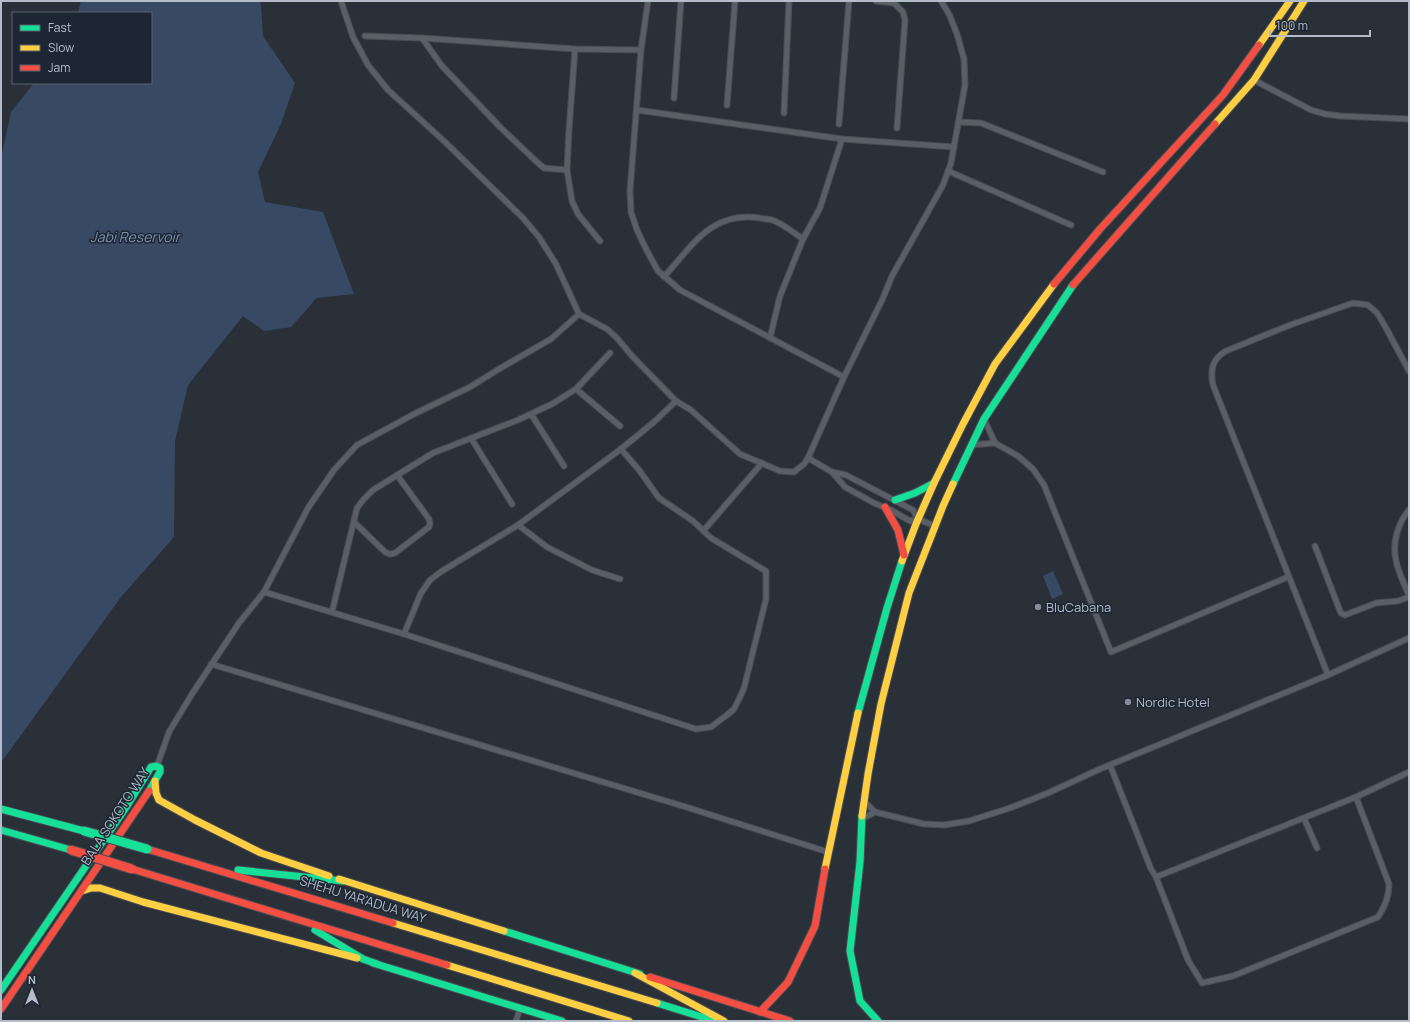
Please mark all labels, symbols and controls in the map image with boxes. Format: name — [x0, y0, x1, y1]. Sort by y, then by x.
legend — [12, 12, 152, 84]
scale bar — [1270, 12, 1370, 38]
text: 100 m — [1276, 17, 1308, 34]
text: Fast — [48, 19, 72, 36]
text: Slow — [48, 39, 74, 56]
text: Jam — [48, 59, 70, 76]
water label: Jabi Reservoir — [90, 227, 182, 246]
place label: BluCabana — [1046, 598, 1111, 616]
marker: BluCabana — [1033, 602, 1043, 612]
place label: Nordic Hotel — [1136, 693, 1210, 711]
marker: Nordic Hotel — [1123, 697, 1133, 707]
street label: BALA SOKOTO WAY — [77, 763, 154, 868]
street label: SHEHU YAR'ADUA WAY — [298, 871, 429, 927]
north arrow — [12, 970, 52, 1010]
text: N — [28, 972, 36, 987]

